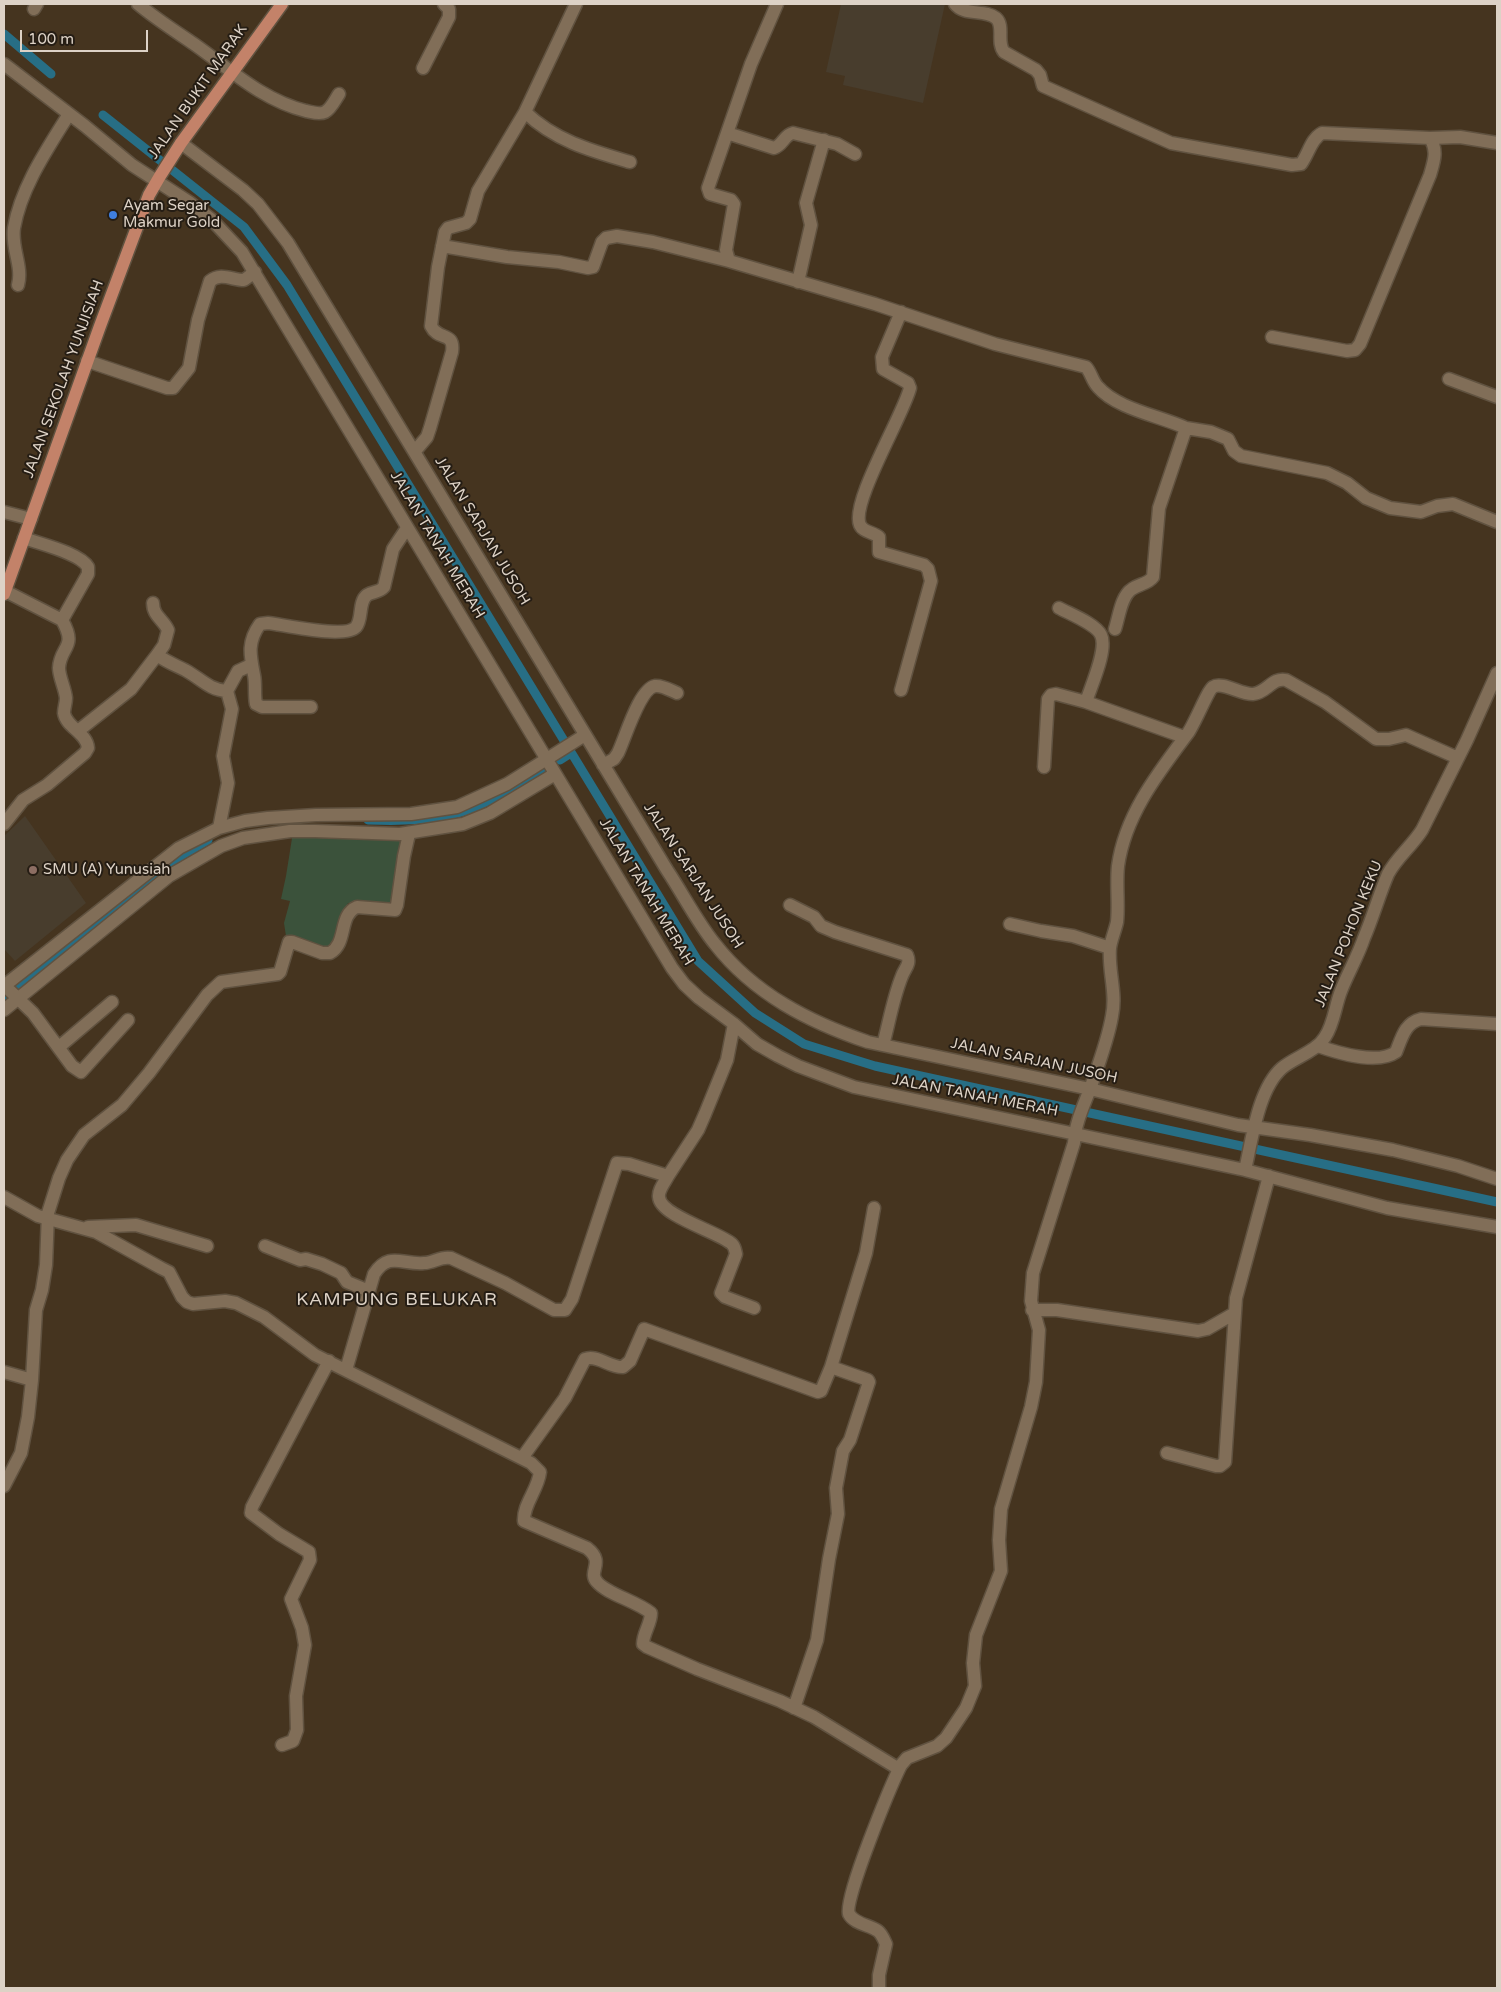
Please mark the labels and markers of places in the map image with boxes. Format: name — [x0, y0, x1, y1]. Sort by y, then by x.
place label: Ayam Segar Makmur Gold — [123, 197, 220, 232]
marker: Ayam Segar Makmur Gold — [107, 209, 119, 221]
place label: SMU (A) Yunusiah — [43, 861, 170, 879]
marker: SMU (A) Yunusiah — [27, 864, 39, 876]

